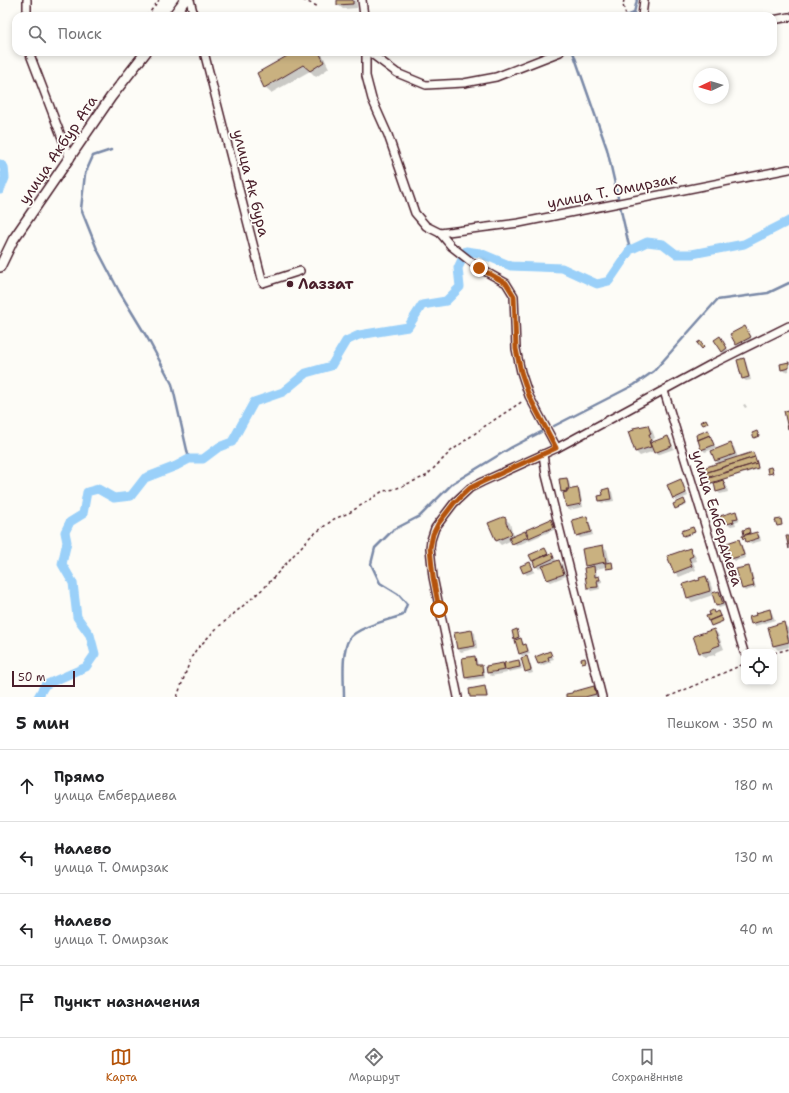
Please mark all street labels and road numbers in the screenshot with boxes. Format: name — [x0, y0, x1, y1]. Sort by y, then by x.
street label: улица Акбур Ата — [14, 91, 102, 208]
street label: улица Ак бура — [228, 127, 274, 239]
street label: улица Т. Омирзак — [545, 169, 679, 213]
street label: улица Ембердиева — [687, 447, 747, 589]

